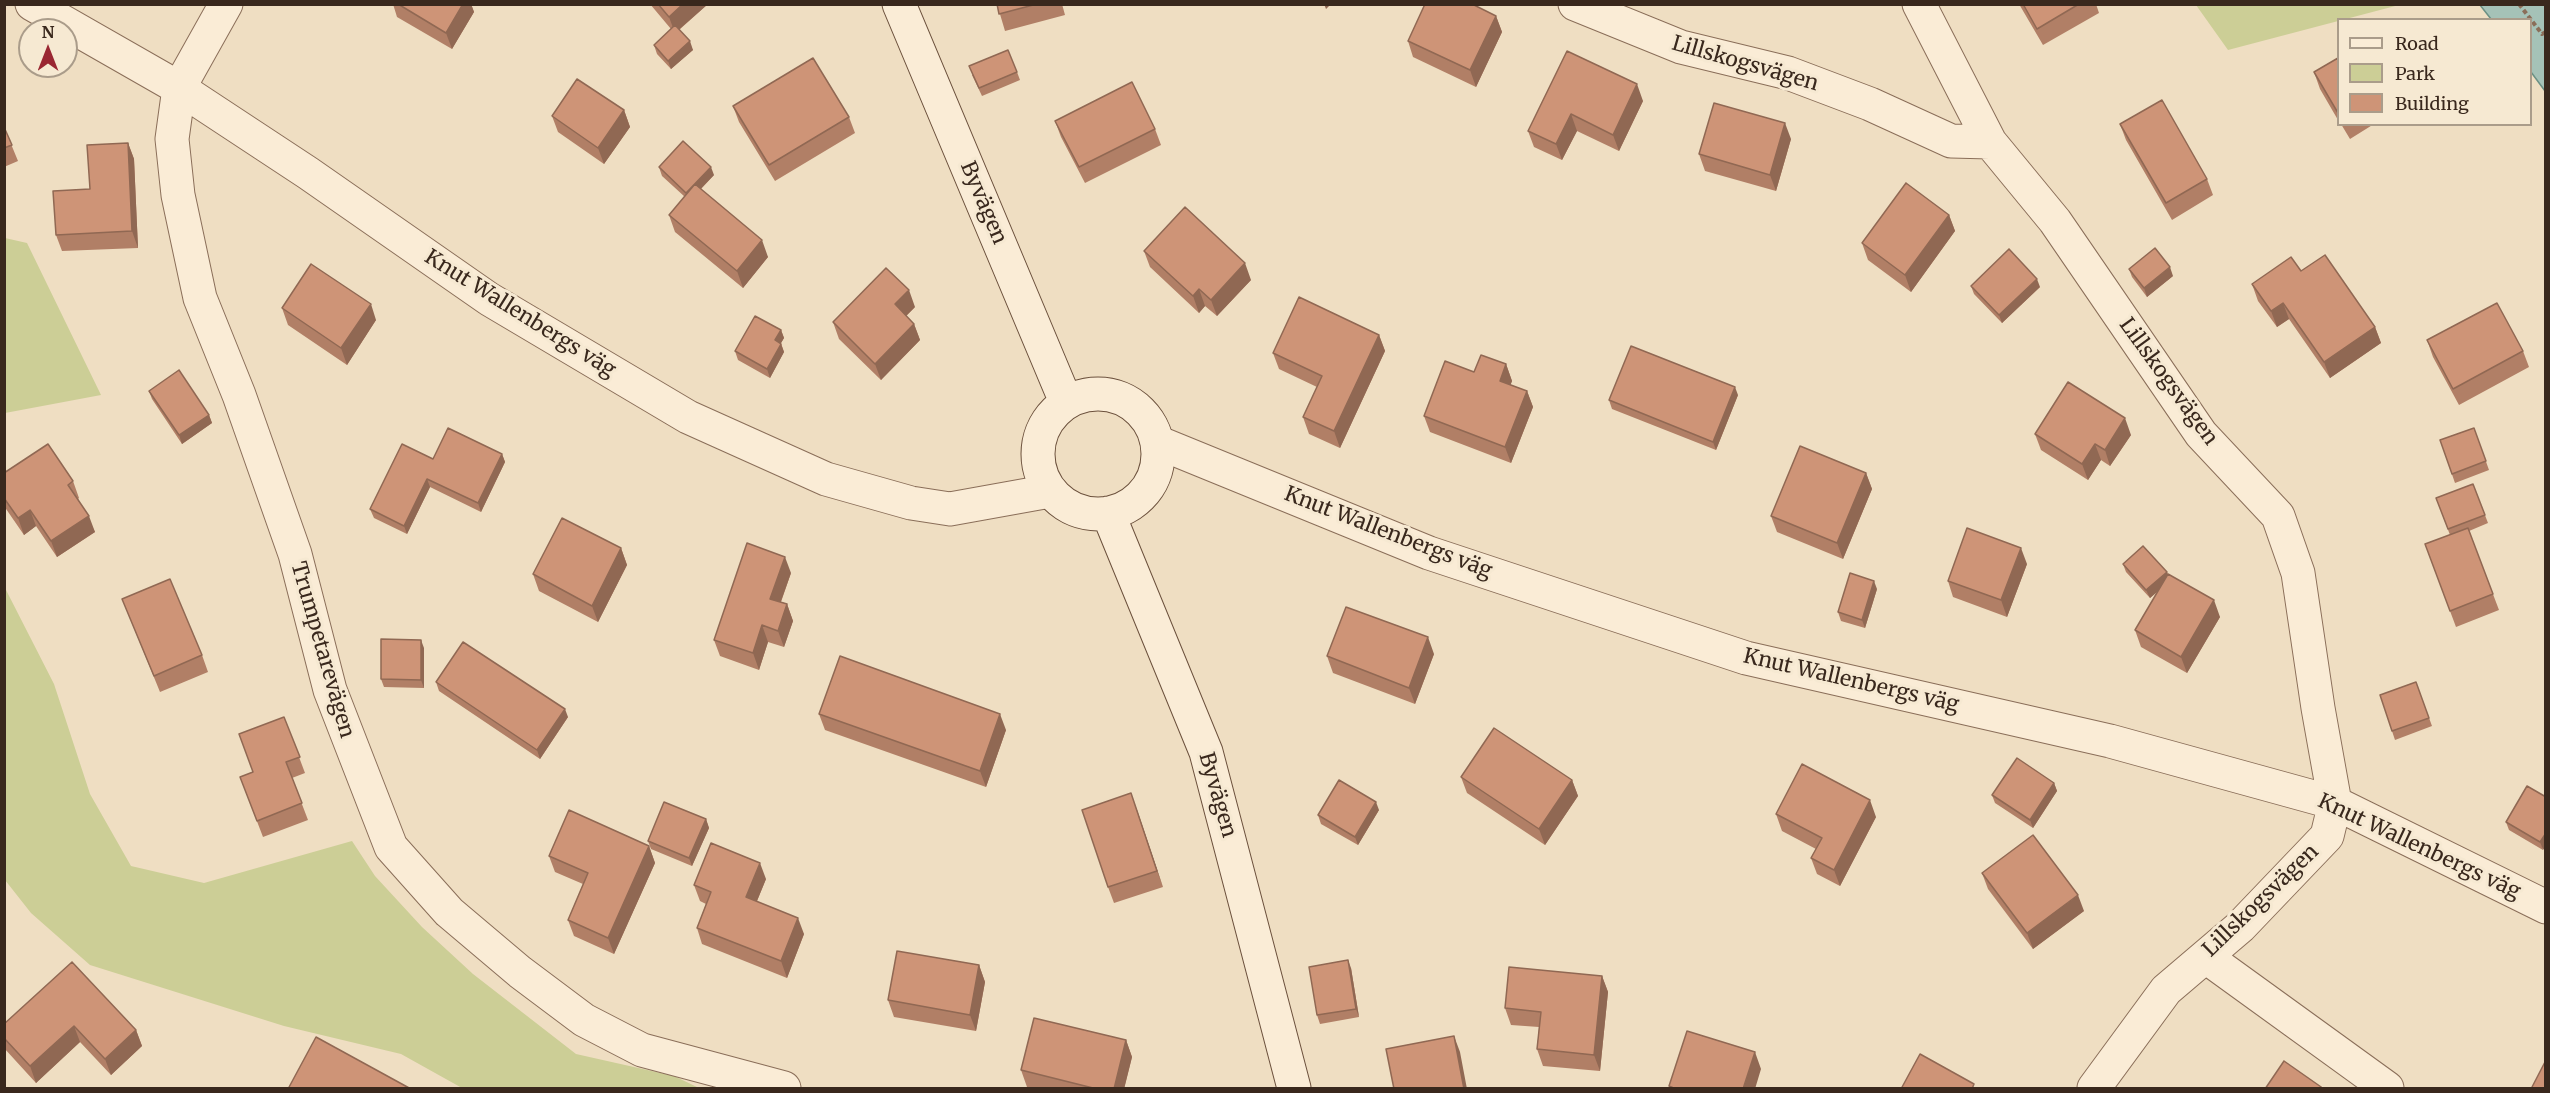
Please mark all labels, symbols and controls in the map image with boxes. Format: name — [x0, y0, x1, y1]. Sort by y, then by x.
north arrow — [18, 18, 78, 78]
legend — [2337, 18, 2532, 126]
text: N — [42, 22, 54, 42]
street label: Lillskogsvägen — [1669, 31, 1821, 97]
text: Road — [2395, 32, 2439, 55]
text: Park — [2395, 62, 2435, 85]
text: Building — [2395, 92, 2469, 115]
street label: Byvägen — [954, 158, 1012, 248]
street label: Knut Wallenbergs väg — [420, 245, 620, 383]
street label: Lillskogsvägen — [2113, 313, 2223, 451]
street label: Knut Wallenbergs väg — [1281, 482, 1495, 584]
street label: Trumpetarevägen — [285, 559, 359, 741]
street label: Knut Wallenbergs väg — [1741, 644, 1961, 718]
street label: Byvägen — [1193, 750, 1241, 840]
street label: Knut Wallenbergs väg — [2314, 789, 2524, 905]
street label: Lillskogsvägen — [2198, 839, 2324, 963]

